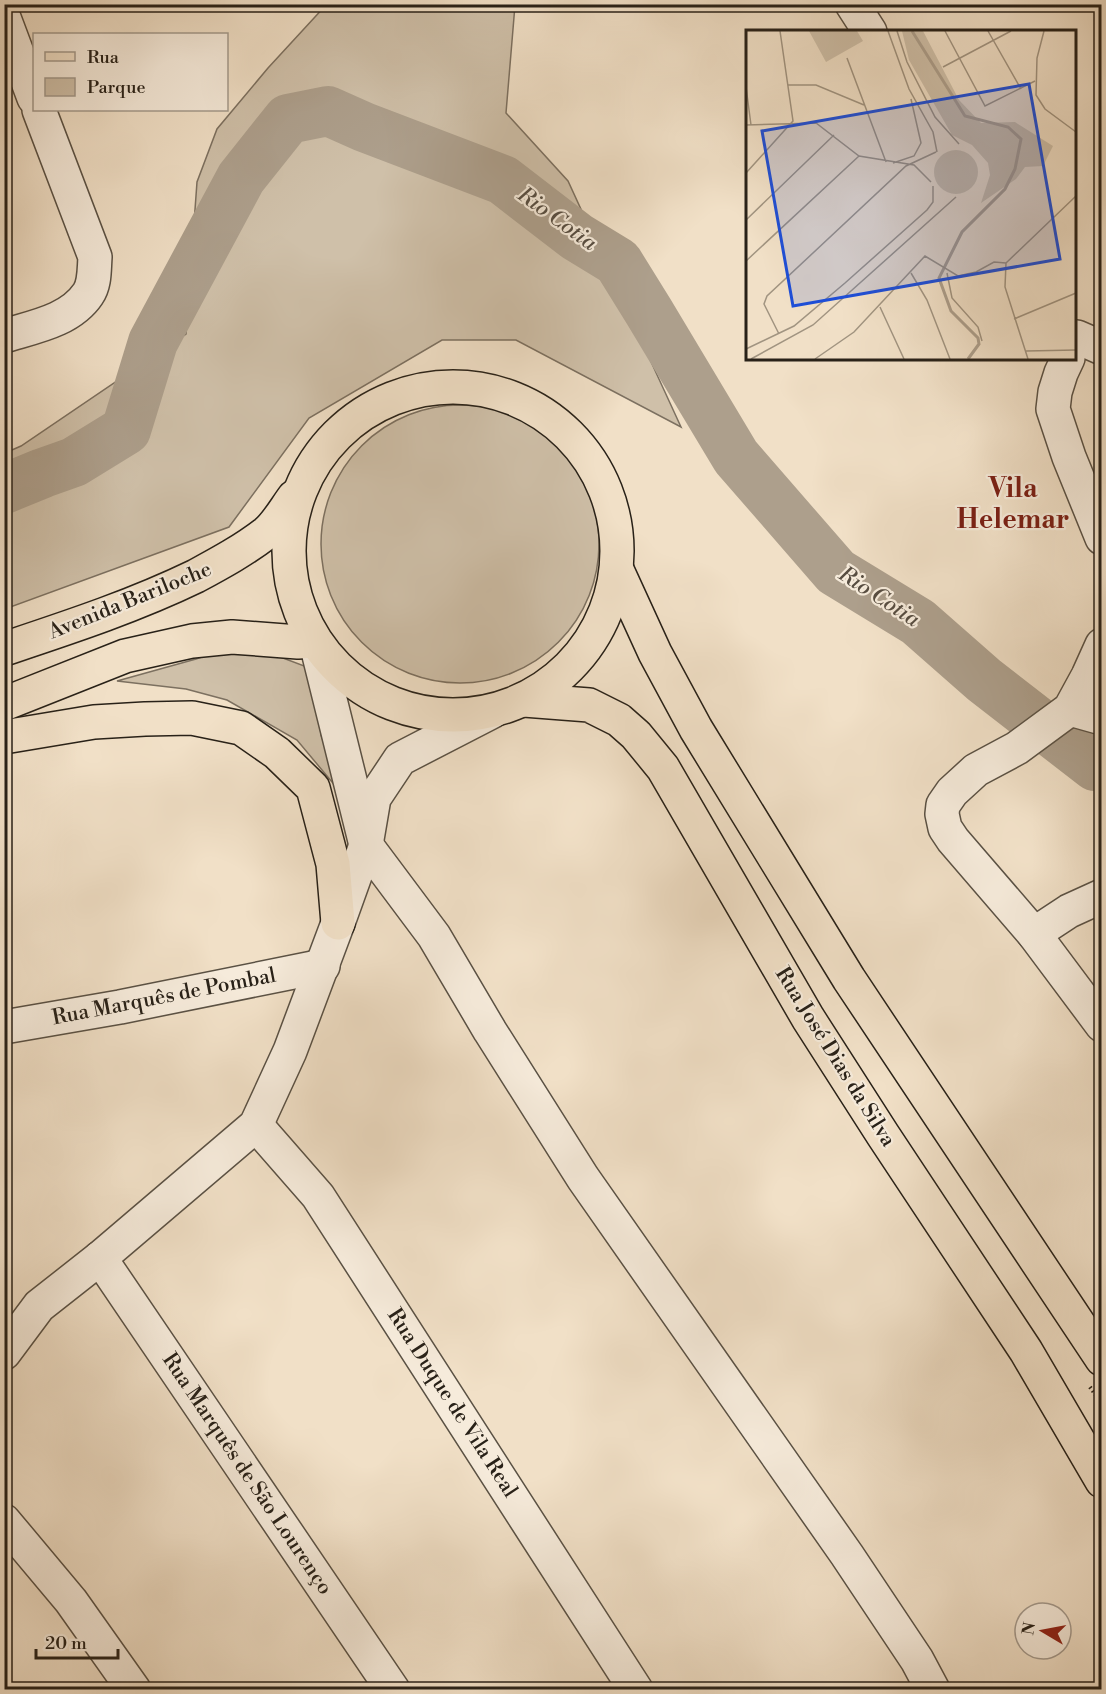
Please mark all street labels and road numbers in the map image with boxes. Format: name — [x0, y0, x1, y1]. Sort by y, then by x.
street label: Avenida Bariloche — [44, 556, 215, 646]
street label: Rua José Dias da Silva — [769, 962, 901, 1152]
street label: Rua Marquês de Pombal — [50, 963, 278, 1031]
street label: Rua Duque de Vila Real — [381, 1304, 523, 1502]
street label: Rua Marquês de São Lourenço — [156, 1348, 338, 1600]

